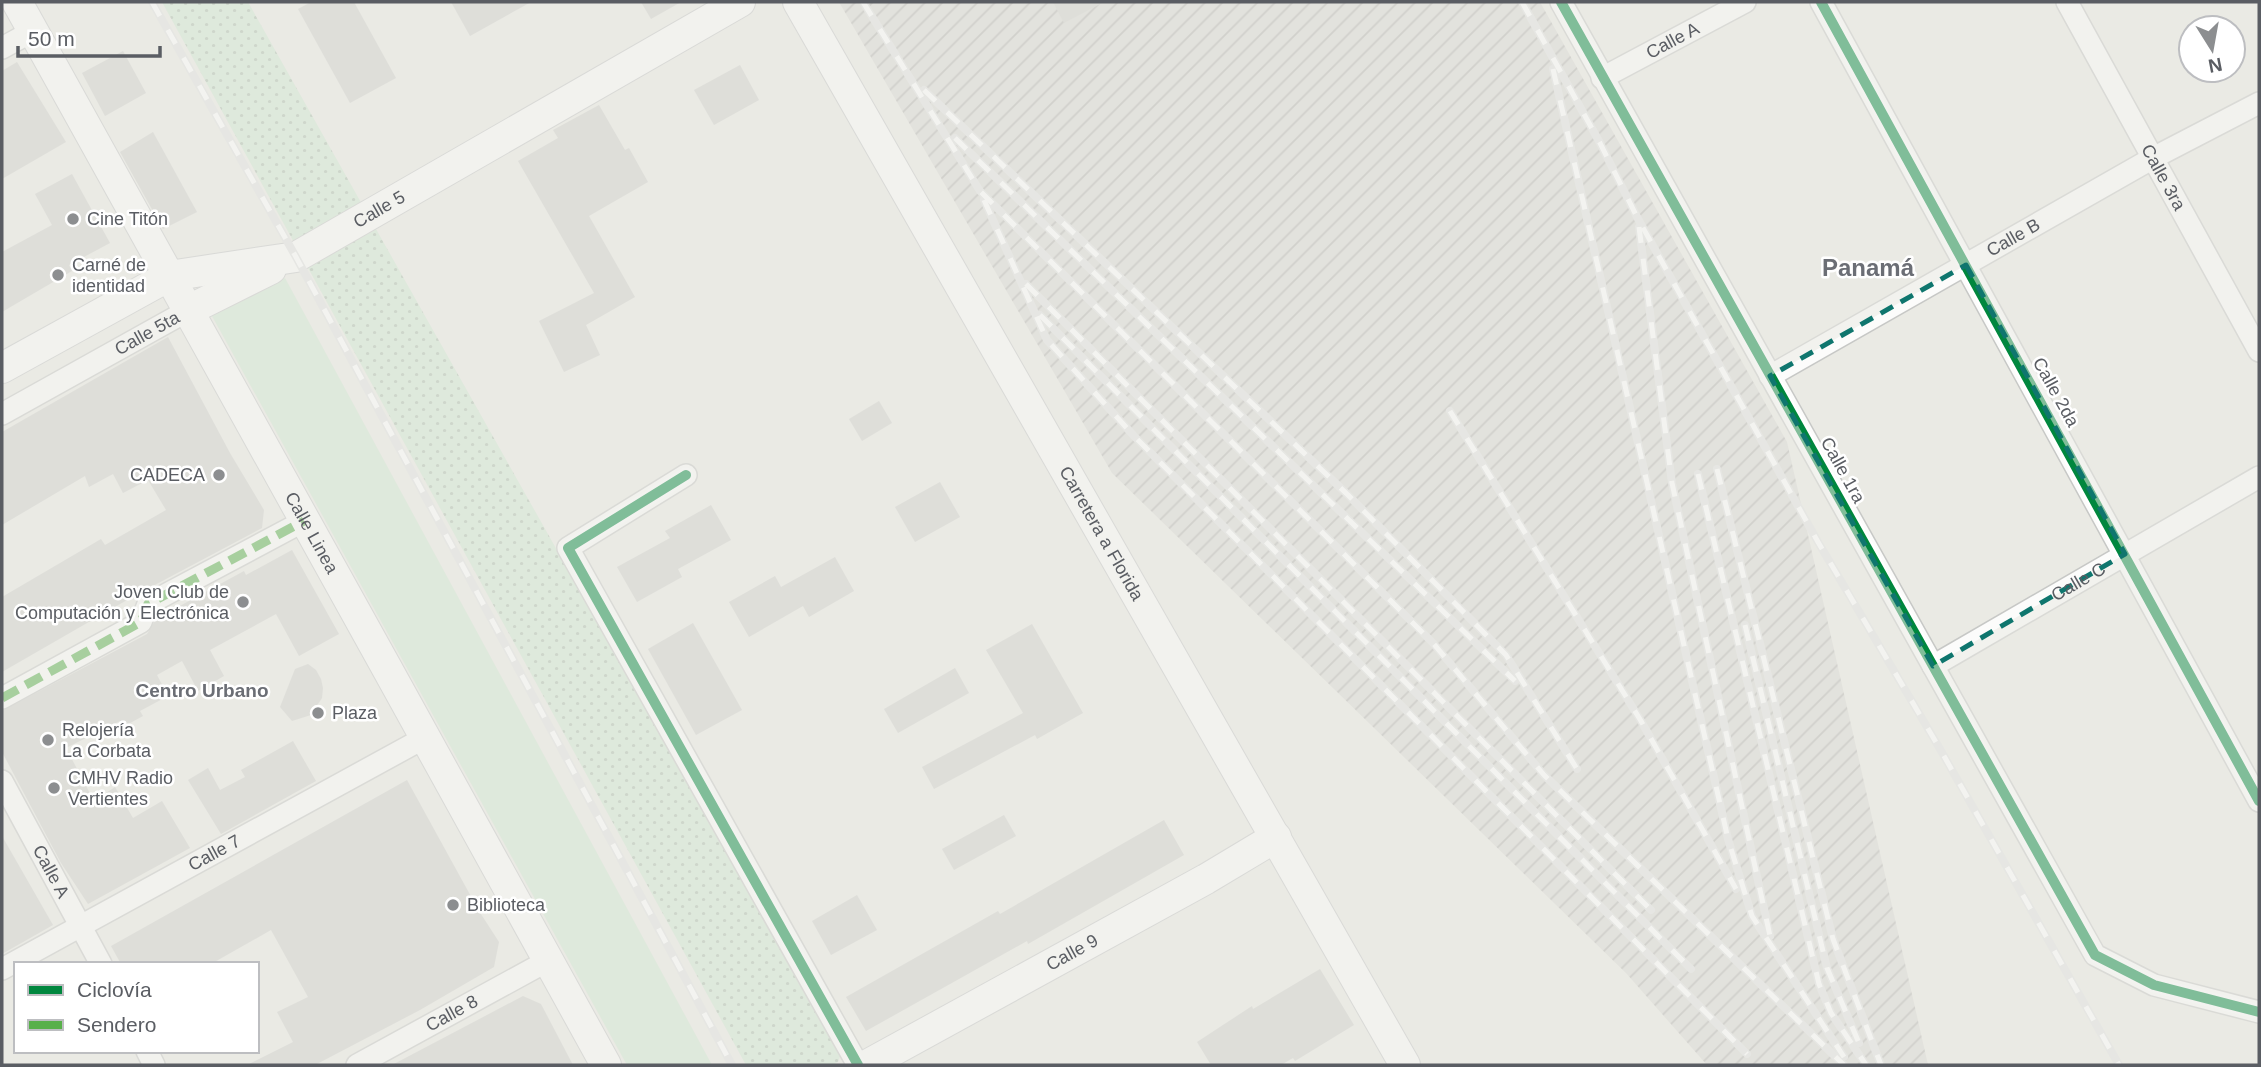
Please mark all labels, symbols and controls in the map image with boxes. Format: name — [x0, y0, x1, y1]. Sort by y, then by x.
scale bar — [18, 14, 159, 58]
north arrow — [2177, 14, 2247, 84]
street label: Calle A — [1643, 18, 1703, 63]
text: 50 m — [28, 27, 75, 50]
text: N — [2206, 54, 2224, 77]
street label: Calle 3ra — [2137, 141, 2190, 214]
street label: Calle 5 — [350, 187, 408, 232]
place label: Cine Titón — [87, 209, 168, 229]
marker: Cine Titón — [65, 211, 81, 227]
street label: Calle B — [1983, 214, 2044, 261]
district label: Panamá — [1822, 254, 1915, 281]
place label: Carné de identidad — [72, 255, 146, 296]
marker: Carné de identidad — [50, 267, 66, 283]
street label: Calle 5ta — [111, 307, 184, 359]
street label: Calle 2da — [2029, 354, 2084, 431]
street label: Calle 1ra — [1817, 434, 1870, 507]
street label: Carretera a Florida — [1055, 463, 1148, 605]
place label: CADECA — [130, 465, 205, 485]
marker: CADECA — [211, 467, 227, 483]
street label: Calle Linea — [281, 488, 343, 578]
street label: Calle C — [2048, 558, 2109, 605]
place label: Joven Club de Computación y Electrónica — [15, 582, 230, 623]
marker: Joven Club de Computación y Electrónica — [235, 594, 251, 610]
district label: Centro Urbano — [136, 680, 269, 701]
place label: Plaza — [332, 703, 378, 723]
marker: Plaza — [310, 705, 326, 721]
place label: Relojería La Corbata — [62, 720, 152, 761]
marker: Relojería La Corbata — [40, 732, 56, 748]
place label: CMHV Radio Vertientes — [68, 768, 173, 809]
marker: CMHV Radio Vertientes — [46, 780, 62, 796]
street label: Calle 7 — [185, 831, 244, 875]
street label: Calle A — [29, 842, 73, 901]
place label: Biblioteca — [467, 895, 546, 915]
marker: Biblioteca — [445, 897, 461, 913]
street label: Calle 9 — [1043, 930, 1102, 975]
legend — [14, 962, 259, 1053]
text: Ciclovía — [77, 978, 152, 1001]
street label: Calle 8 — [422, 991, 481, 1035]
text: Sendero — [77, 1013, 156, 1036]

